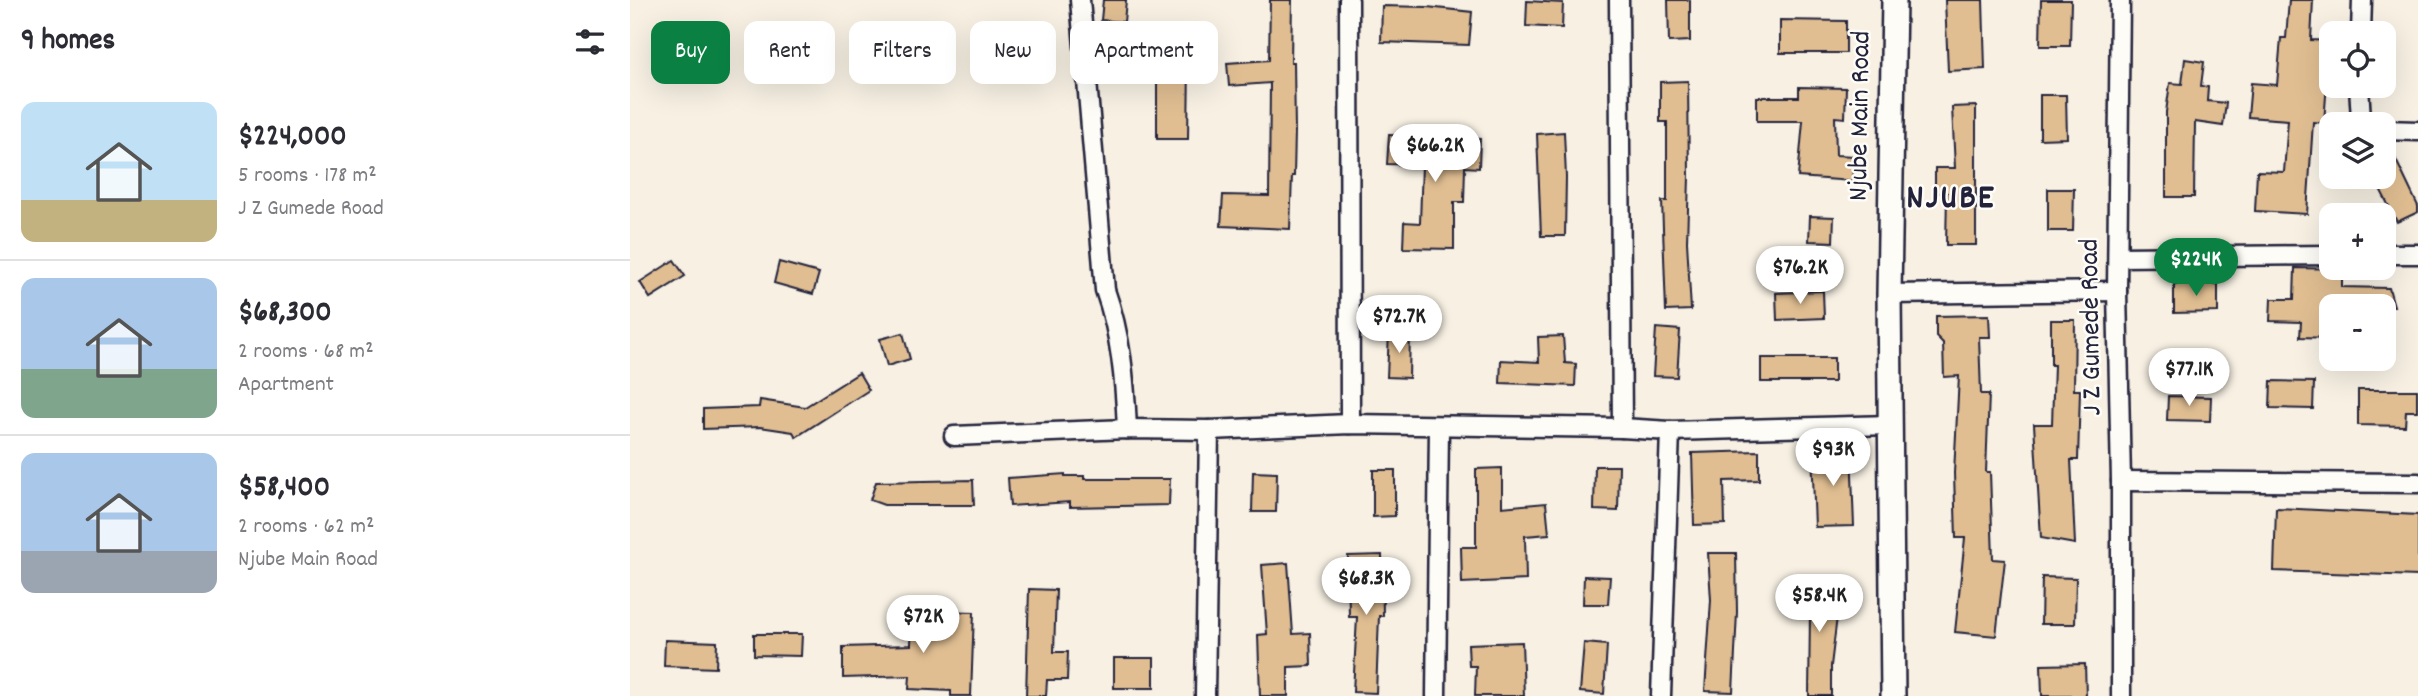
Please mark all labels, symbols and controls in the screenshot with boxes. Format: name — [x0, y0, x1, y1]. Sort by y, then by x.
text: 9 homes — [21, 21, 115, 64]
chip: Buy — [651, 21, 730, 84]
chip: Rent — [744, 21, 835, 84]
chip: Filters — [849, 21, 956, 84]
chip: New — [970, 21, 1056, 84]
chip: Apartment — [1070, 21, 1218, 84]
map controls — [2319, 21, 2396, 371]
button: locate — [2319, 21, 2396, 98]
icon: filters — [571, 23, 609, 61]
street label: Njube Main Road — [1841, 30, 1883, 202]
button: layers — [2319, 112, 2396, 189]
text: $224,000 — [238, 117, 347, 160]
pin: $66.2K — [1378, 124, 1492, 184]
icon: home — [77, 130, 161, 214]
text: $66.2K — [1406, 130, 1464, 163]
text: 5 rooms · 178 m² — [238, 160, 377, 193]
district label: NJUBE — [1906, 175, 1996, 225]
text: J Z Gumede Road — [238, 193, 384, 226]
button: + — [2319, 203, 2396, 280]
street label: J Z Gumede Road — [2071, 238, 2115, 416]
pin: $224K — [2147, 238, 2245, 298]
text: $224K — [2170, 244, 2222, 277]
pin: $76.2K — [1743, 246, 1857, 306]
text: $76.2K — [1772, 252, 1828, 285]
text: $68,300 — [238, 293, 332, 336]
button: − — [2319, 294, 2396, 371]
pin: $72.7K — [1342, 296, 1456, 355]
text: $72.7K — [1372, 301, 1426, 334]
icon: home — [77, 306, 161, 390]
text: 2 rooms · 68 m² — [238, 336, 374, 369]
pin: $77.1K — [2132, 348, 2246, 408]
text: $77.1K — [2165, 354, 2213, 387]
text: Apartment — [238, 369, 334, 402]
pin: $93K — [1792, 428, 1874, 488]
text: $93K — [1811, 434, 1855, 467]
text: $58,400 — [238, 468, 330, 511]
icon: home — [77, 481, 161, 565]
text: 2 rooms · 62 m² — [238, 511, 374, 544]
text: Njube Main Road — [238, 544, 378, 577]
pin: $68.3K — [1309, 558, 1423, 617]
text: $68.3K — [1338, 563, 1394, 596]
pin: $58.4K — [1762, 574, 1876, 634]
text: $58.4K — [1791, 580, 1847, 613]
pin: $72K — [882, 596, 964, 655]
text: $72K — [902, 601, 944, 634]

